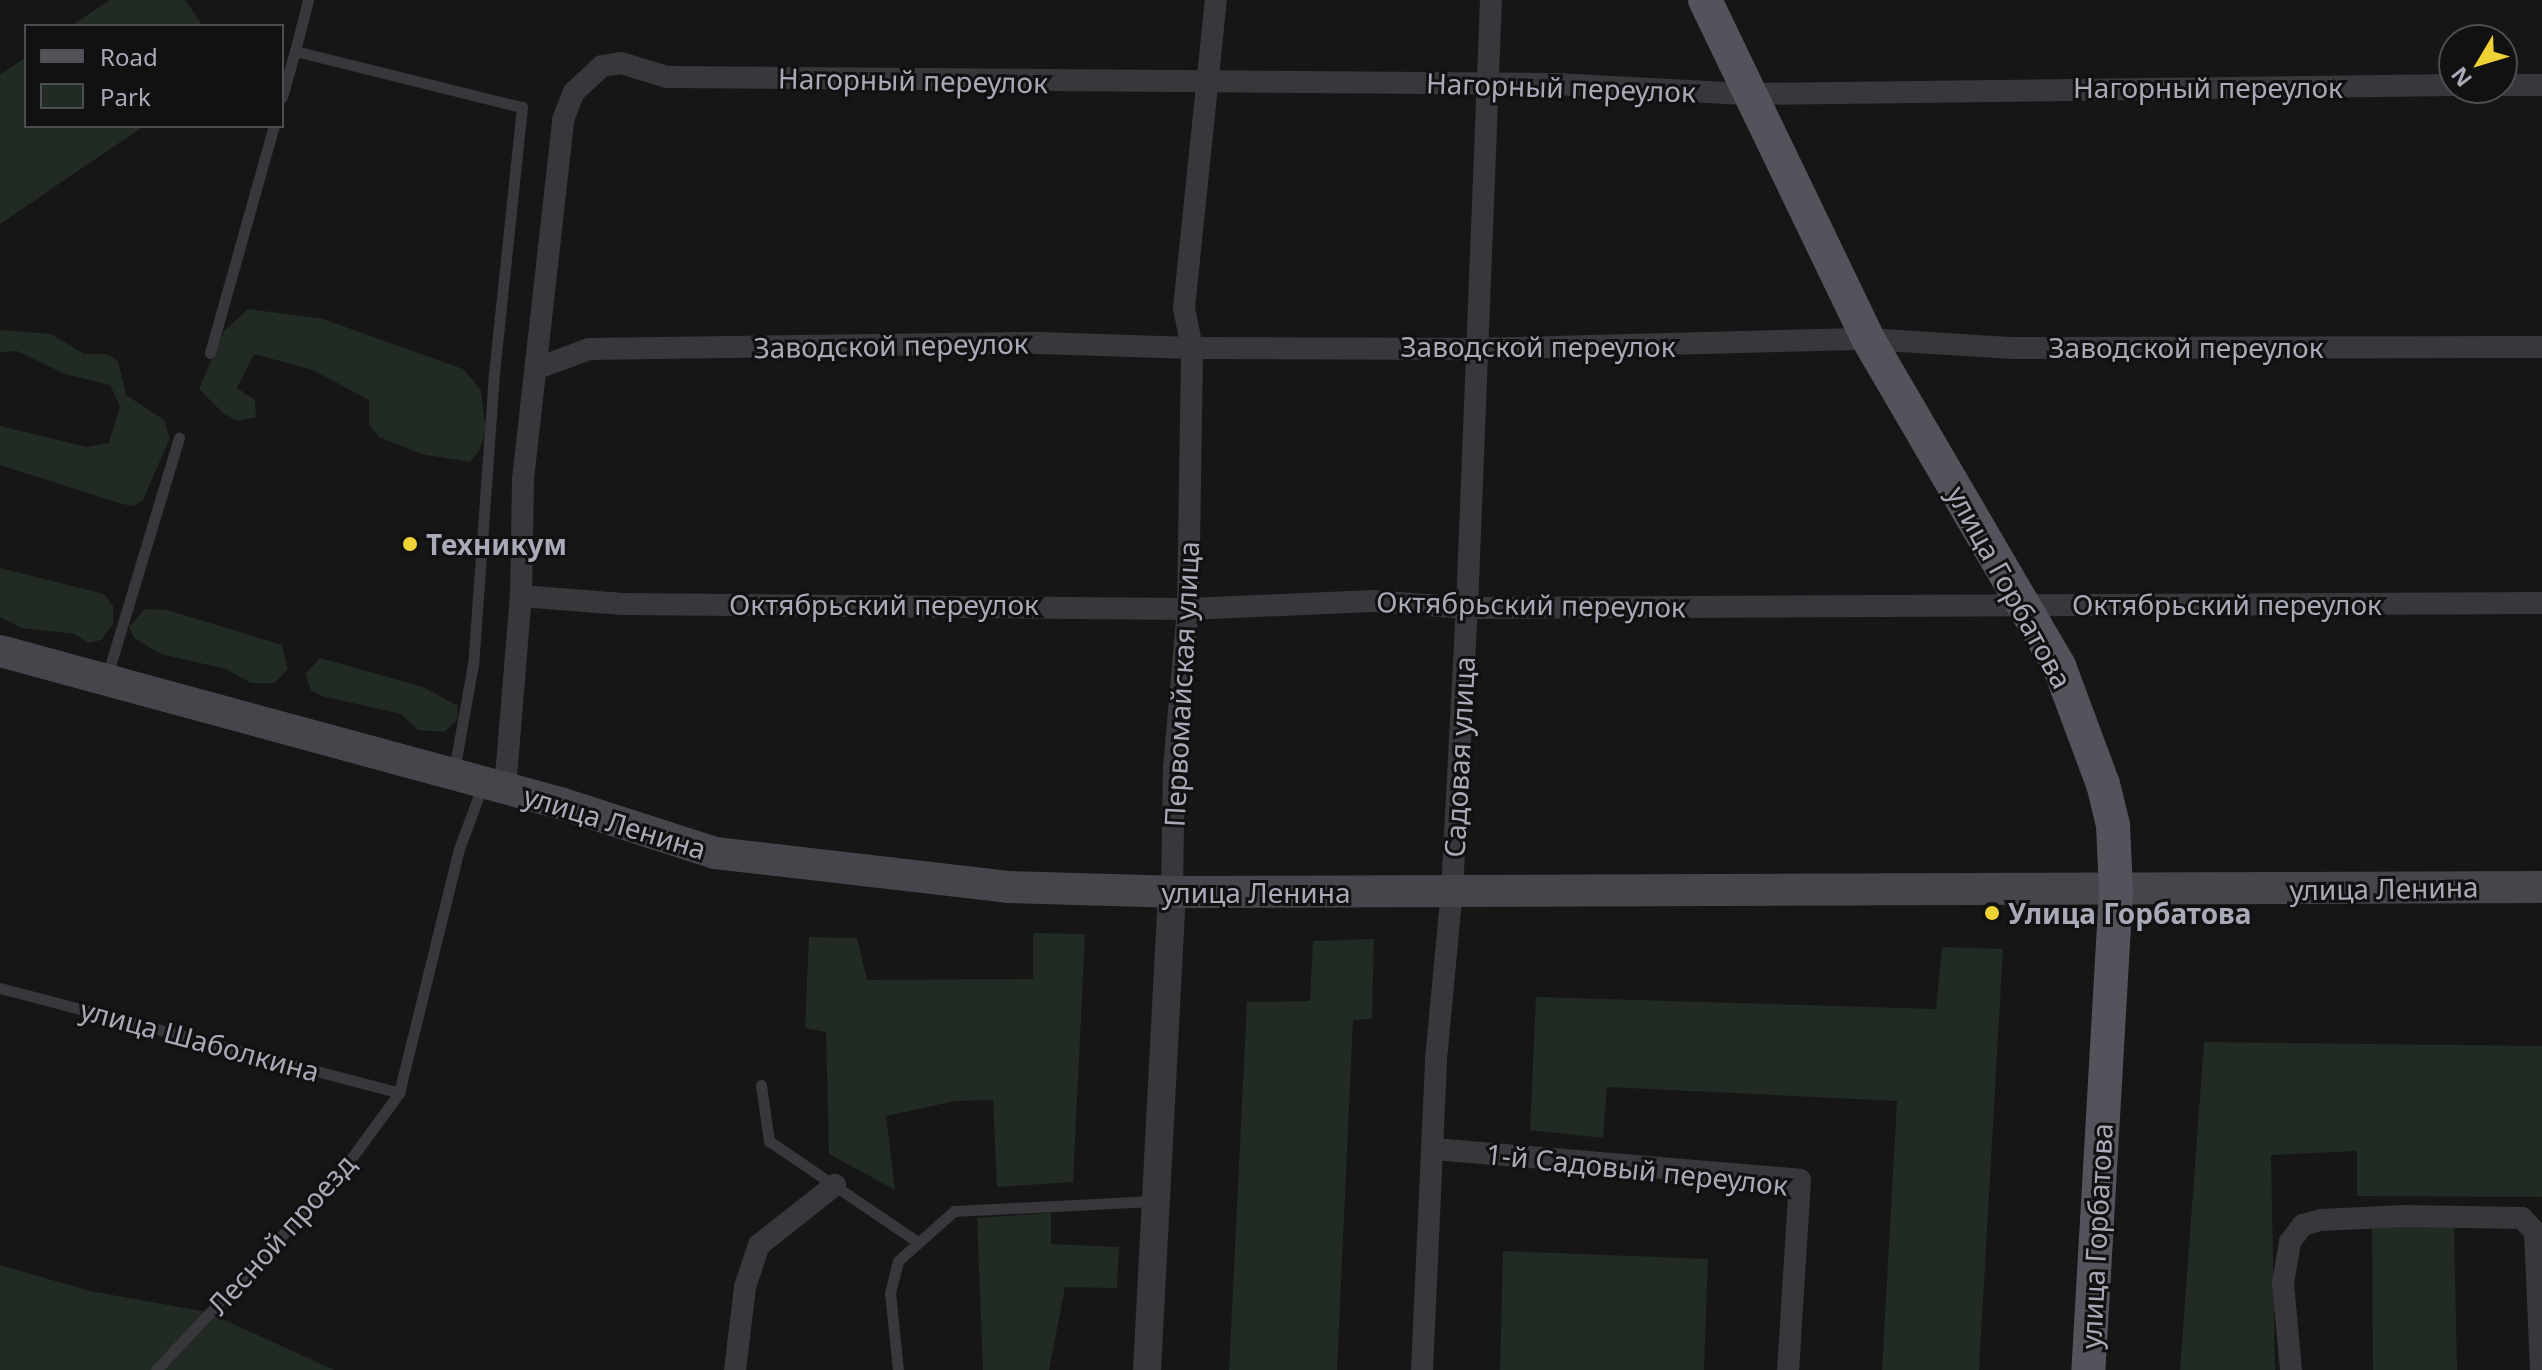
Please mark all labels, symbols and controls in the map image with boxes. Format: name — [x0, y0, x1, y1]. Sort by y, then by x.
legend — [24, 24, 284, 128]
north arrow — [2438, 24, 2518, 104]
text: Road — [100, 40, 158, 73]
street label: Нагорный переулок — [778, 61, 1048, 99]
text: N — [2443, 61, 2478, 94]
street label: Нагорный переулок — [1426, 66, 1696, 108]
street label: Нагорный переулок — [2073, 70, 2343, 104]
text: Park — [100, 80, 151, 113]
street label: Заводской переулок — [753, 326, 1029, 364]
street label: Заводской переулок — [1400, 329, 1676, 363]
street label: Заводской переулок — [2048, 330, 2324, 364]
street label: улица Горбатова — [1940, 480, 2080, 694]
place label: Техникум — [426, 527, 567, 561]
marker: Техникум — [401, 535, 419, 553]
street label: Первомайская улица — [1157, 540, 1205, 828]
street label: Октябрьский переулок — [1376, 584, 1686, 624]
street label: Октябрьский переулок — [729, 587, 1039, 621]
street label: Октябрьский переулок — [2072, 587, 2382, 621]
street label: Садовая улица — [1437, 656, 1481, 858]
street label: улица Ленина — [520, 778, 710, 866]
street label: улица Ленина — [2289, 870, 2479, 906]
street label: улица Ленина — [1162, 875, 1350, 909]
place label: Улица Горбатова — [2008, 896, 2251, 930]
marker: Улица Горбатова — [1983, 904, 2001, 922]
street label: улица Шаболкина — [77, 992, 323, 1088]
street label: улица Горбатова — [2073, 1122, 2119, 1350]
street label: 1-й Садовый переулок — [1484, 1136, 1790, 1202]
street label: Лесной проезд — [200, 1147, 362, 1321]

